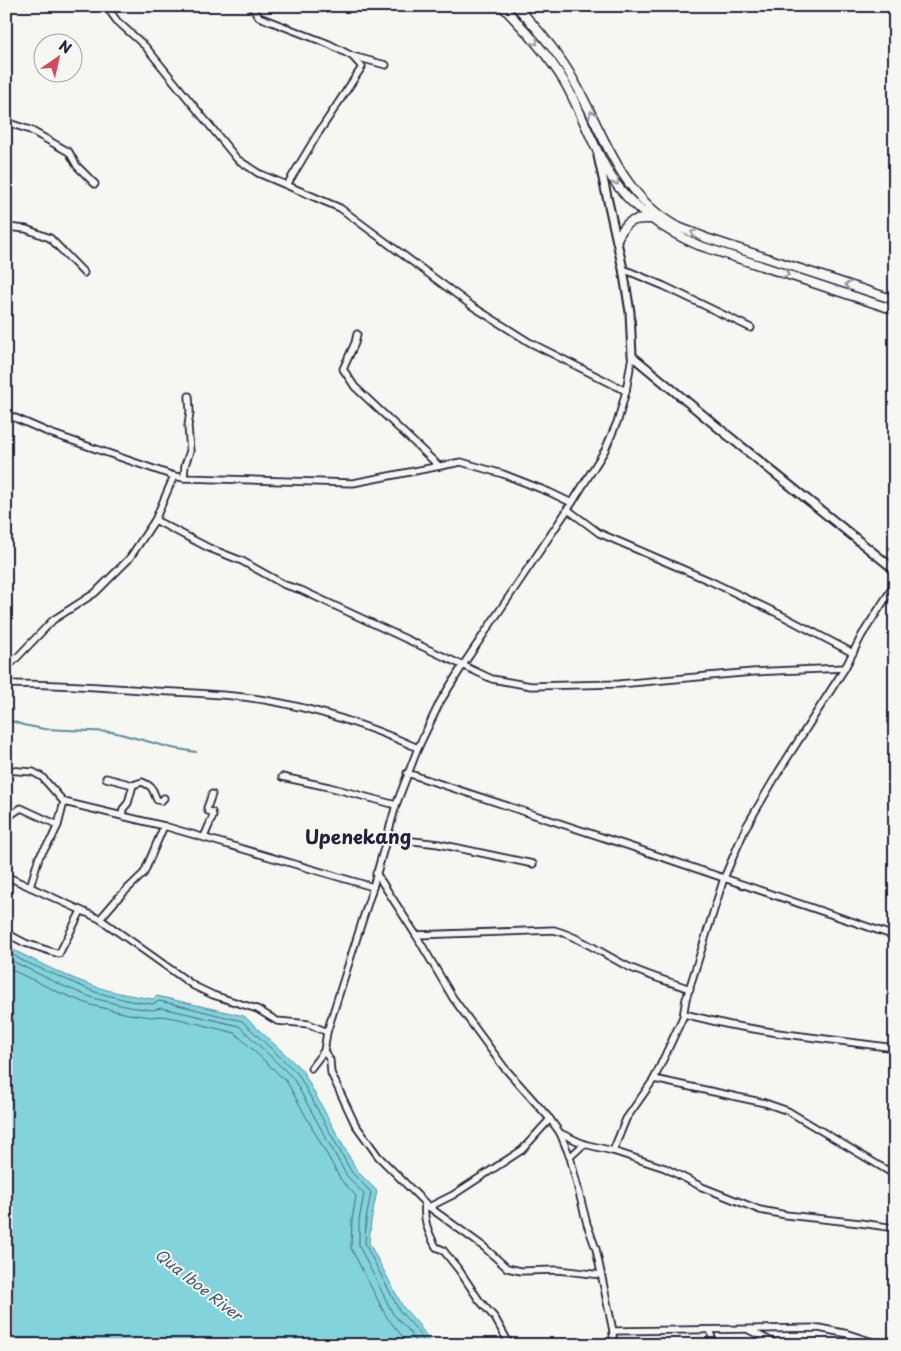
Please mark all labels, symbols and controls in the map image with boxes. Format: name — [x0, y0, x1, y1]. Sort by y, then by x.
north arrow — [32, 32, 82, 82]
text: N — [55, 35, 76, 59]
one-way arrow — [530, 36, 538, 45]
one-way arrow — [588, 110, 598, 119]
one-way arrow — [610, 176, 619, 186]
one-way arrow — [691, 229, 699, 239]
one-way arrow — [781, 268, 789, 278]
one-way arrow — [845, 281, 853, 291]
district label: Upenekang — [305, 822, 411, 850]
water label: Qua Iboe River — [150, 1243, 249, 1327]

